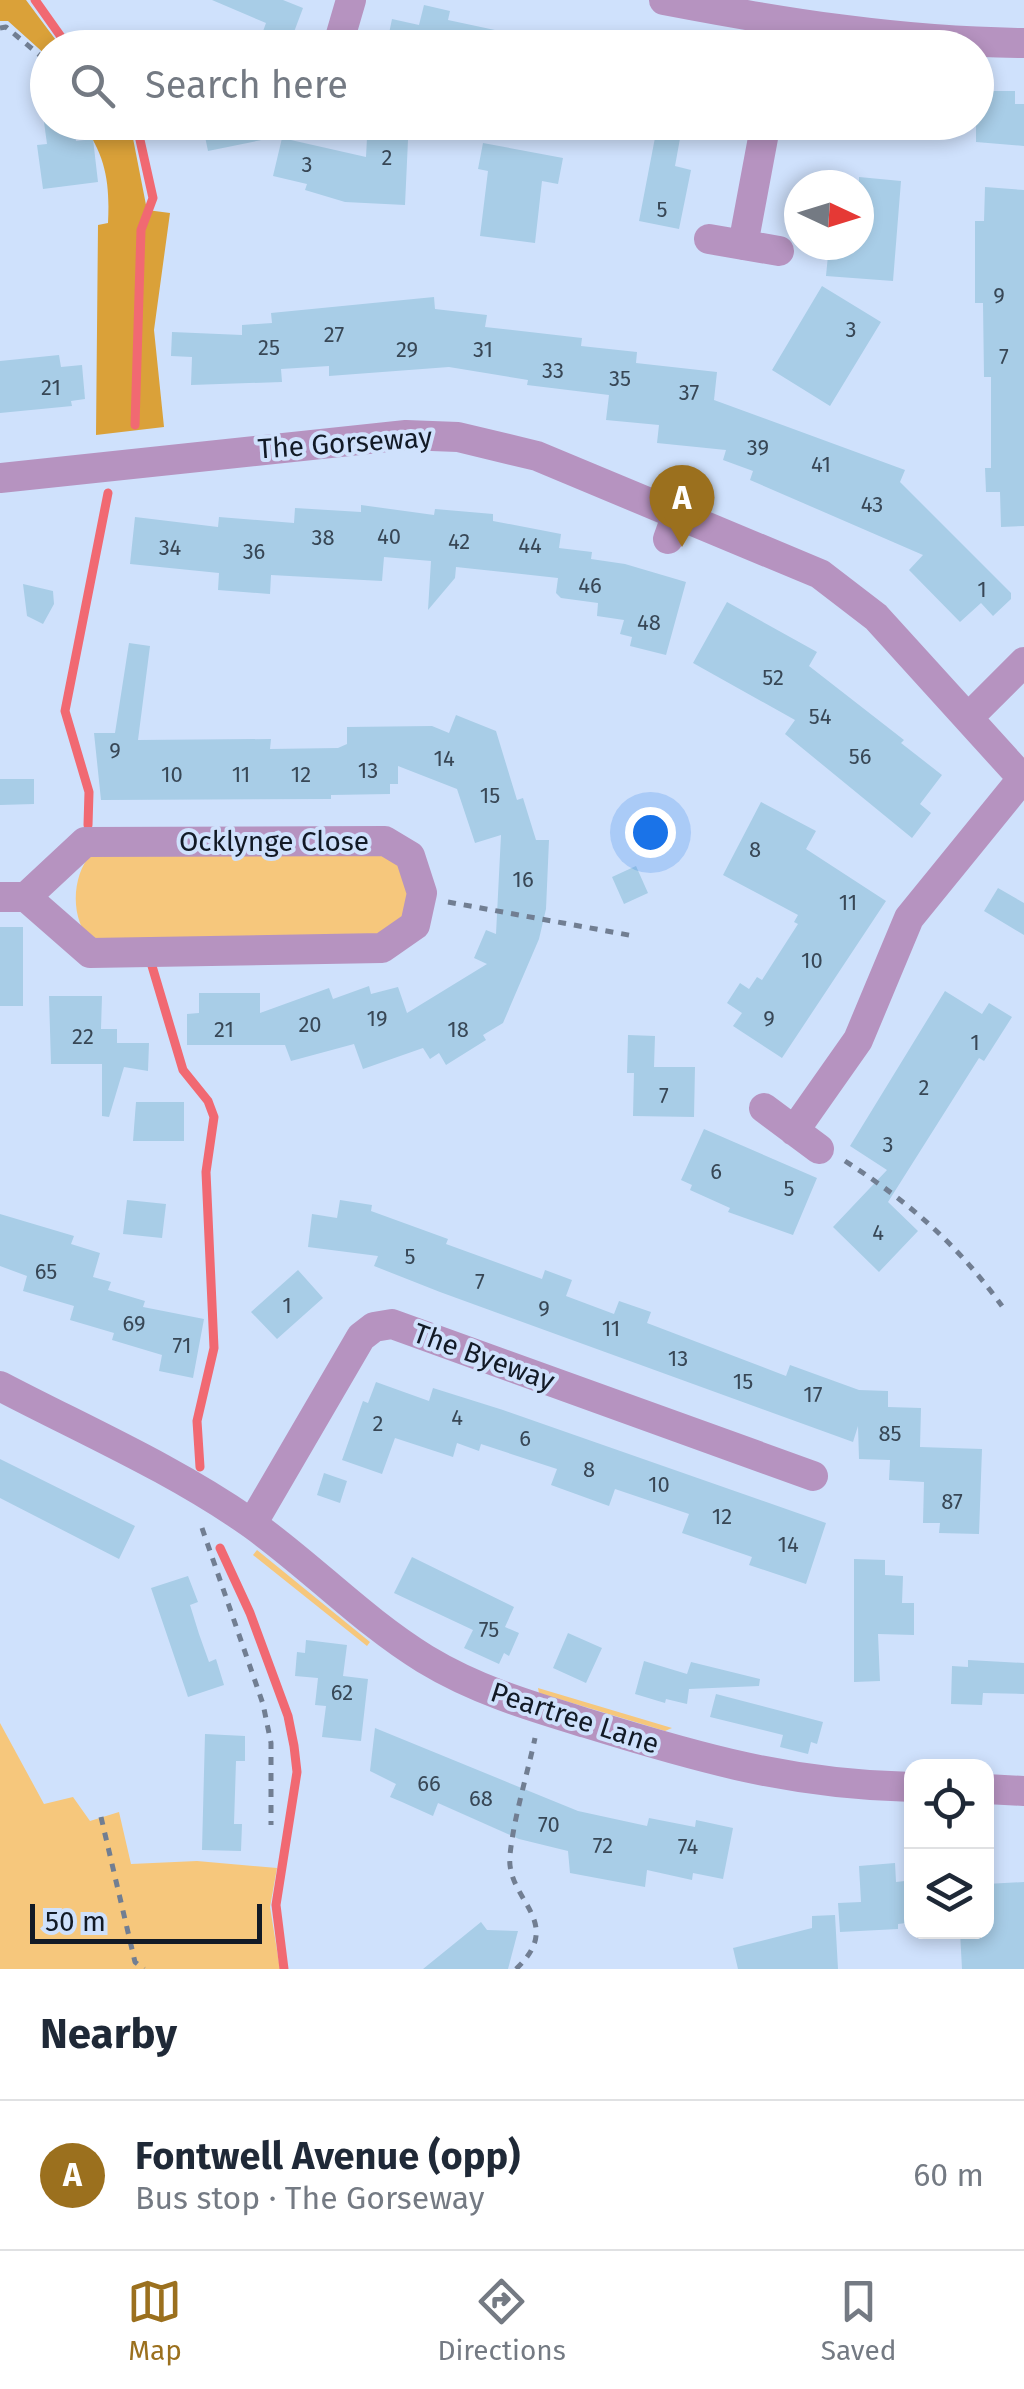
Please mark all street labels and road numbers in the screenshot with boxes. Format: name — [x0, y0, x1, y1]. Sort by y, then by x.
street label: The Gorseway — [257, 420, 433, 466]
street label: Ocklynge Close — [179, 825, 369, 858]
street label: The Byeway — [409, 1316, 559, 1398]
street label: Peartree Lane — [487, 1675, 663, 1761]

